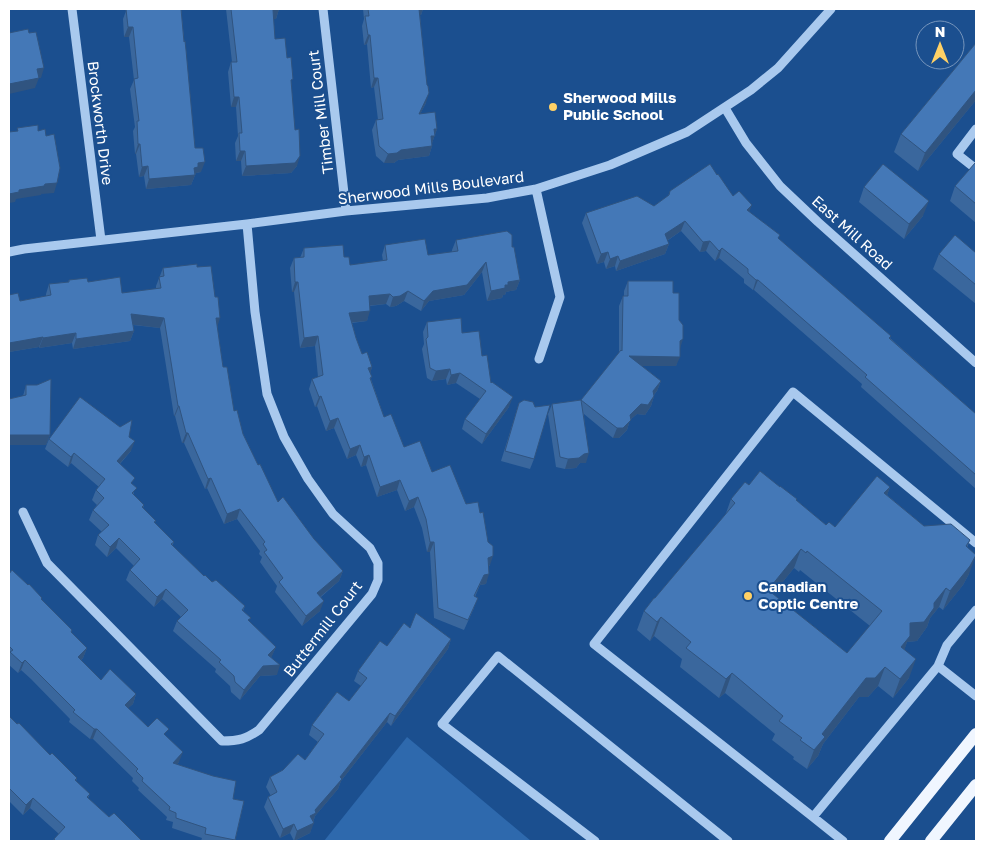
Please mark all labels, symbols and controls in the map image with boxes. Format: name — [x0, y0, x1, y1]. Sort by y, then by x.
north arrow — [915, 20, 965, 70]
text: N — [935, 23, 945, 40]
street label: Timber Mill Court — [303, 49, 337, 175]
street label: Brockworth Drive — [84, 60, 118, 186]
place label: Sherwood Mills Public School — [563, 88, 676, 123]
marker: Sherwood Mills Public School — [547, 101, 559, 113]
street label: Sherwood Mills Boulevard — [337, 167, 525, 207]
street label: East Mill Road — [809, 191, 897, 273]
street label: Buttermill Court — [279, 577, 365, 680]
place label: Canadian Coptic Centre — [758, 577, 858, 612]
marker: Canadian Coptic Centre — [742, 590, 754, 602]

